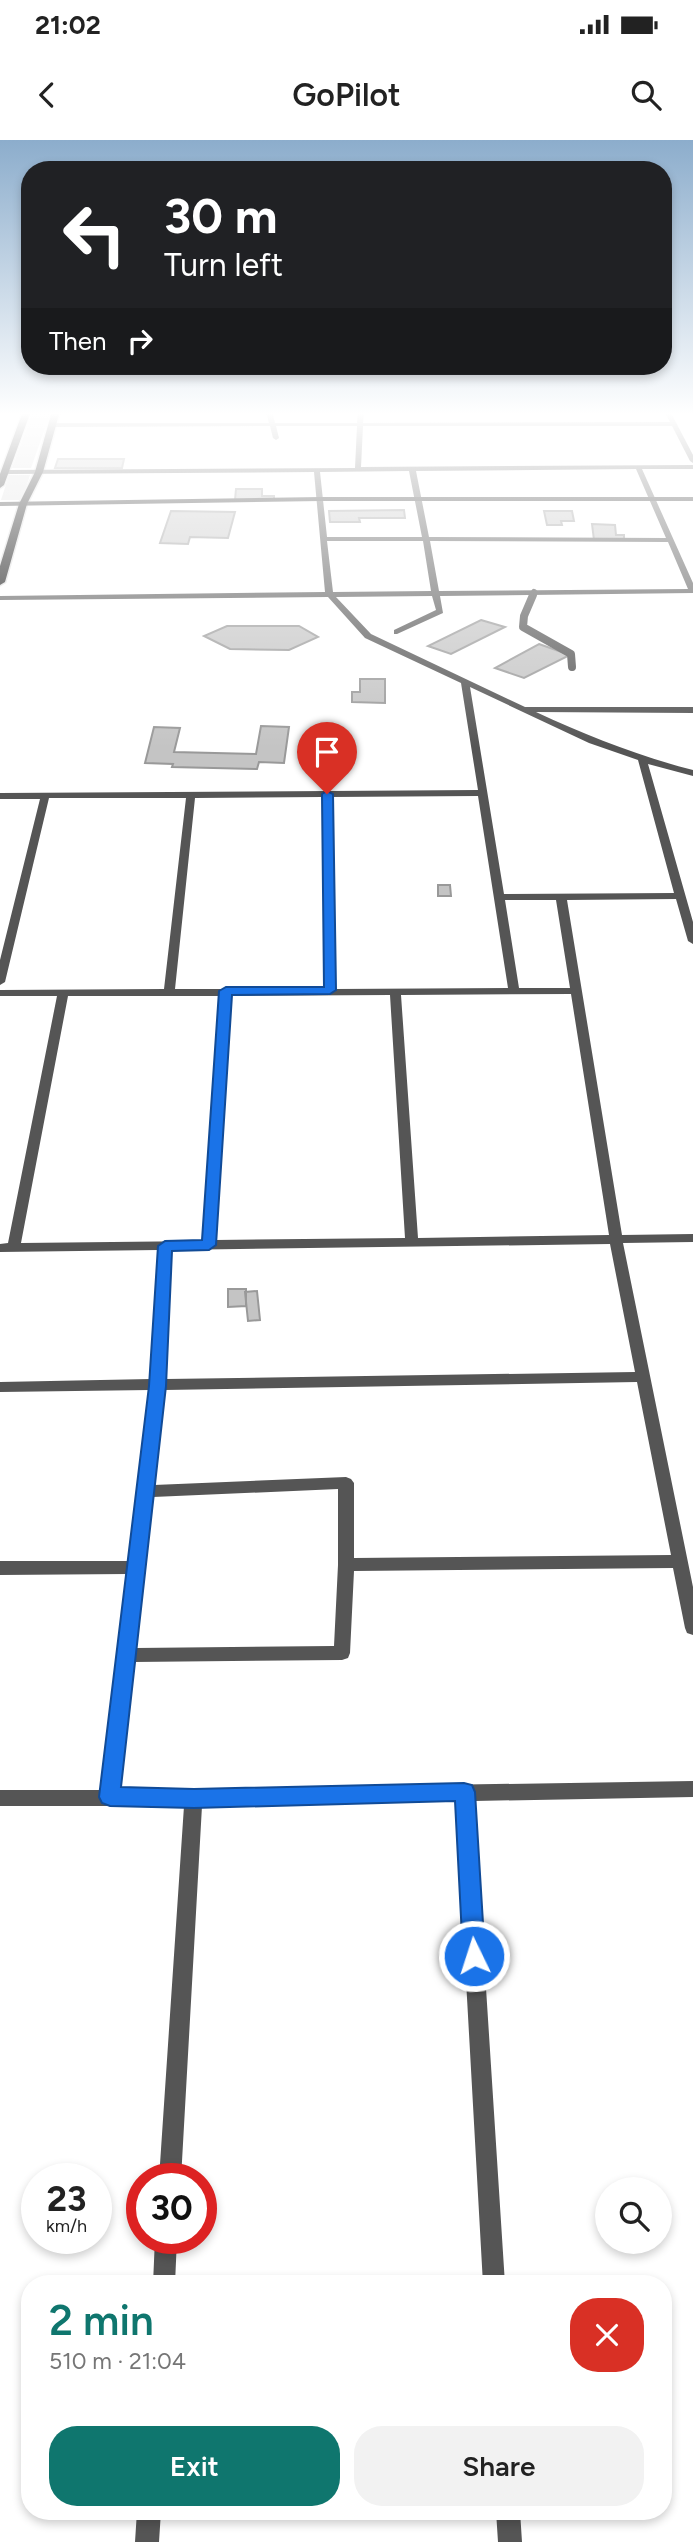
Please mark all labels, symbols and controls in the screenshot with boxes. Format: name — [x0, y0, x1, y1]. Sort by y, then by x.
text: 21:02 — [35, 9, 101, 41]
icon: back — [28, 76, 66, 114]
text: GoPilot — [292, 76, 401, 114]
icon: search — [627, 76, 665, 114]
text: 30 m — [164, 186, 277, 245]
icon: left — [49, 189, 140, 280]
text: Turn left — [164, 246, 283, 284]
icon: right — [121, 322, 159, 360]
text: Then — [49, 325, 107, 357]
pin — [297, 722, 357, 794]
icon: arrive — [308, 733, 346, 771]
position arrow — [437, 1919, 511, 1993]
speed limit sign: 30 — [126, 2163, 217, 2254]
map controls — [595, 2177, 672, 2254]
button: search — [595, 2177, 672, 2254]
text: 23 — [47, 2178, 86, 2220]
text: km/h — [46, 2215, 87, 2237]
text: 2 min — [49, 2295, 154, 2346]
button: close — [570, 2298, 644, 2372]
text: 510 m · 21:04 — [49, 2347, 186, 2375]
button: Exit — [49, 2426, 340, 2506]
button: Share — [354, 2426, 644, 2506]

